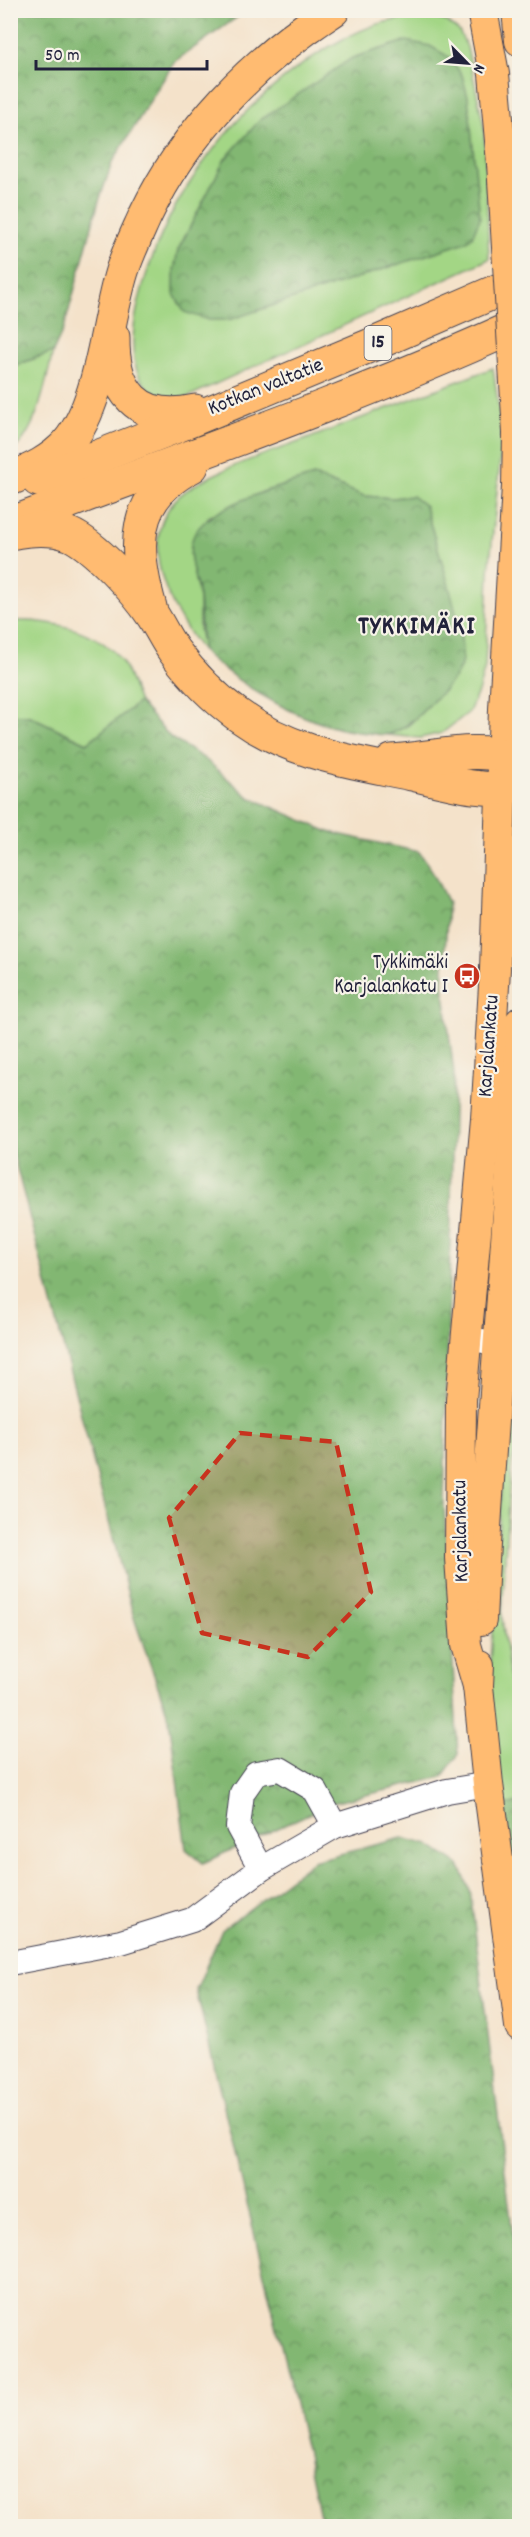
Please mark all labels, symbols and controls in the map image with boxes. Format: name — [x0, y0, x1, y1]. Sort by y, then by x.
scale bar — [36, 33, 207, 71]
north arrow — [437, 33, 497, 93]
text: 50 m — [45, 44, 80, 69]
text: N — [466, 60, 490, 77]
road number: 15 — [364, 326, 392, 360]
street label: Kotkan valtatie — [204, 351, 328, 425]
district label: TYKKIMÄKI — [358, 608, 476, 647]
place label: Tykkimäki Karjalankatu I — [334, 949, 448, 1003]
bus stop icon: Tykkimäki Karjalankatu I — [452, 961, 482, 991]
street label: Karjalankatu — [471, 994, 509, 1098]
street label: Karjalankatu — [446, 1479, 478, 1583]

